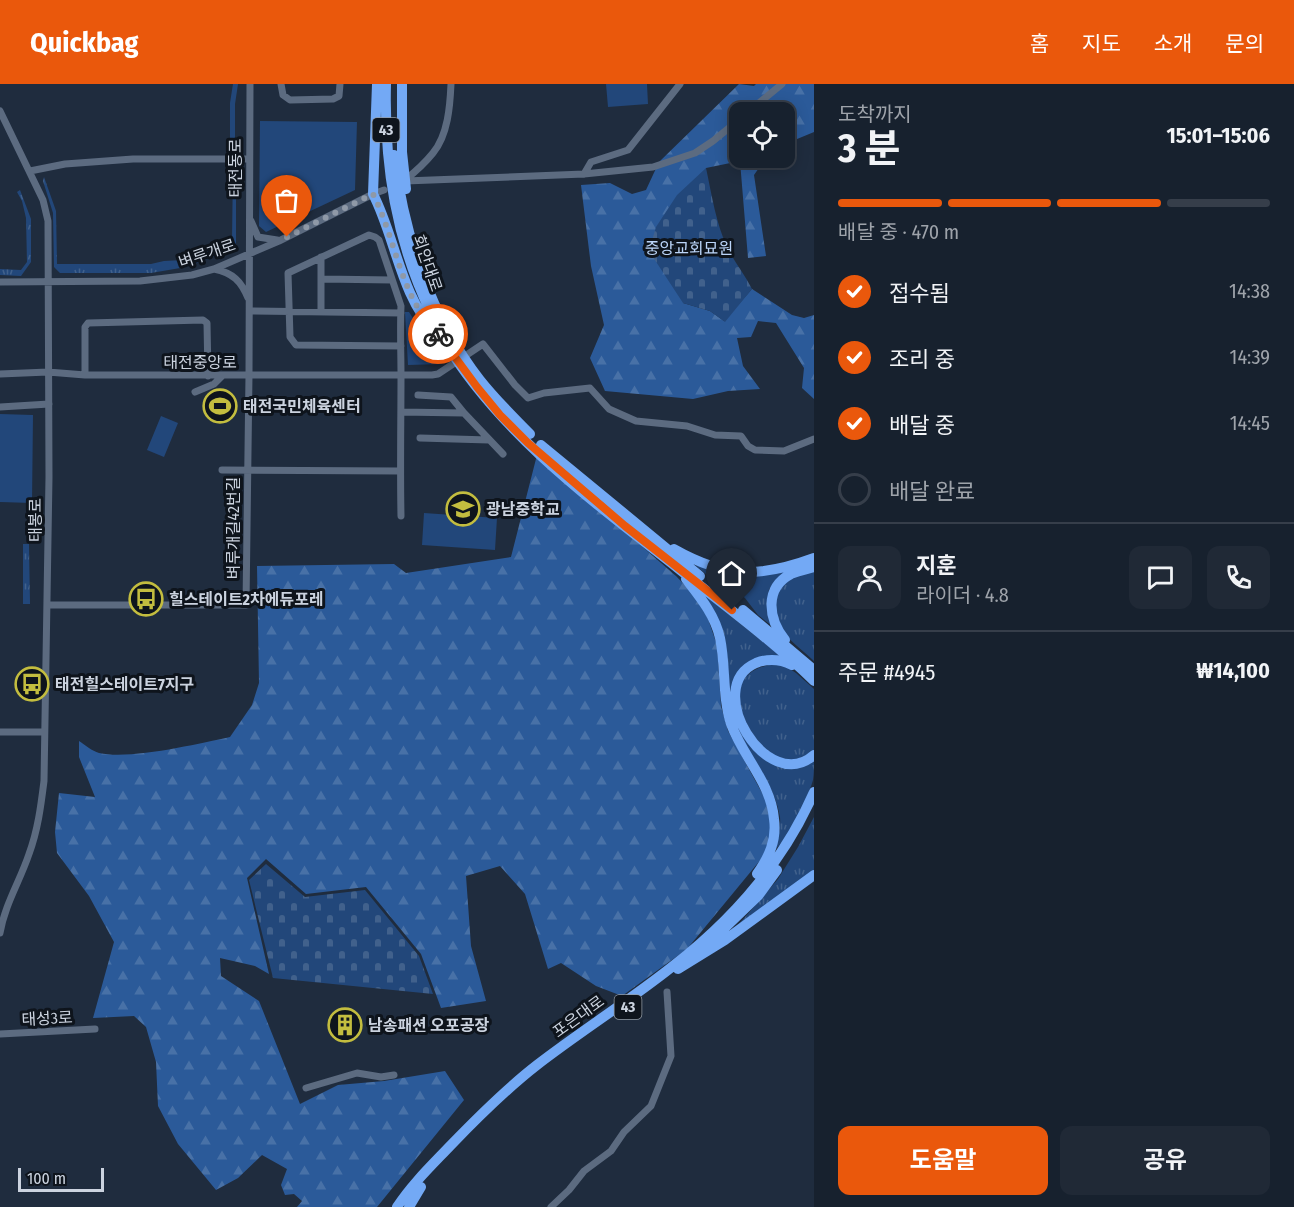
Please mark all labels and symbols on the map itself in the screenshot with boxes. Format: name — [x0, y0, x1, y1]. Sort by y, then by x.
road number: 43 — [372, 118, 400, 142]
street label: 태전동로 — [226, 138, 245, 197]
pin — [261, 175, 312, 237]
street label: 회안대로 — [409, 232, 446, 294]
street label: 벼루개로 — [176, 235, 238, 272]
park label: 중앙교회묘원 — [645, 239, 733, 258]
courier — [408, 304, 468, 364]
street label: 태전중앙로 — [163, 353, 237, 372]
sports icon: 태전국민체육센터 — [202, 388, 238, 424]
place label: 태전국민체육센터 — [243, 397, 361, 416]
street label: 벼루개길42번길 — [224, 477, 243, 579]
school or university icon: 광남중학교 — [445, 491, 481, 527]
street label: 태봉로 — [26, 498, 45, 542]
place label: 광남중학교 — [486, 500, 560, 519]
pin — [706, 548, 757, 610]
bus stop icon: 힐스테이트2차에듀포레 — [128, 581, 164, 617]
place label: 힐스테이트2차에듀포레 — [169, 590, 324, 609]
bus stop icon: 태전힐스테이트7지구 — [14, 666, 50, 702]
place label: 태전힐스테이트7지구 — [55, 675, 194, 694]
street label: 포은대로 — [549, 991, 608, 1041]
road number: 43 — [614, 995, 642, 1019]
building icon: 남송패션 오포공장 — [327, 1007, 363, 1043]
street label: 태성3로 — [21, 1008, 73, 1029]
place label: 남송패션 오포공장 — [368, 1016, 489, 1035]
scale bar — [18, 1165, 104, 1192]

